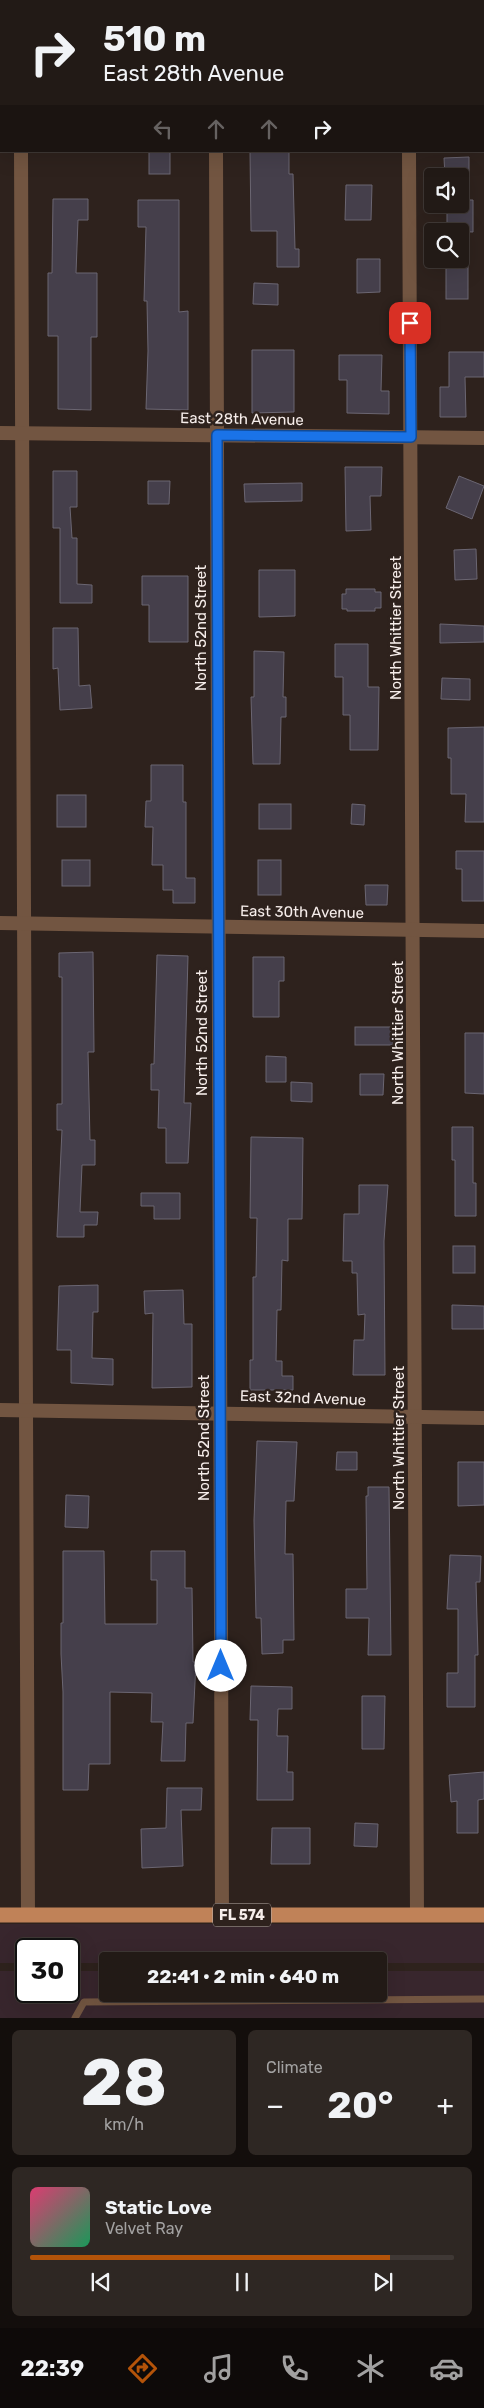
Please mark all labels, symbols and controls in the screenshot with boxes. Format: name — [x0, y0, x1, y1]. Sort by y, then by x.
text: 510 m — [103, 18, 206, 60]
icon: right — [20, 20, 85, 85]
text: East 28th Avenue — [103, 60, 284, 87]
icon: left — [149, 115, 177, 143]
icon: ahead — [202, 115, 230, 143]
icon: ahead — [255, 115, 283, 143]
icon: right — [308, 115, 336, 143]
map controls — [424, 168, 469, 268]
button: sound — [424, 168, 469, 213]
button: search — [424, 223, 469, 268]
pin — [389, 302, 431, 344]
icon: arrive — [396, 309, 424, 337]
street label: East 28th Avenue — [180, 409, 304, 429]
street label: North Whittier Street — [387, 556, 405, 700]
street label: North 52nd Street — [192, 565, 210, 691]
street label: East 30th Avenue — [240, 902, 364, 922]
street label: North Whittier Street — [389, 961, 407, 1105]
street label: North 52nd Street — [193, 970, 211, 1096]
street label: North Whittier Street — [390, 1366, 408, 1510]
street label: North 52nd Street — [195, 1375, 213, 1501]
street label: East 32nd Avenue — [240, 1387, 366, 1409]
position arrow — [194, 1639, 246, 1691]
road number: FL 574 — [213, 1904, 271, 1926]
speed limit sign: 30 — [15, 1938, 80, 2003]
text: 22:41 · 2 min · 640 m — [147, 1965, 339, 1988]
text: 28 — [81, 2044, 167, 2121]
text: Climate — [266, 2058, 323, 2077]
text: 20° — [327, 2082, 393, 2128]
text: − — [266, 2089, 284, 2122]
text: + — [437, 2089, 454, 2122]
text: km/h — [104, 2115, 144, 2134]
text: Static Love — [105, 2196, 212, 2219]
text: Velvet Ray — [105, 2219, 183, 2238]
icon: previous — [87, 2268, 115, 2296]
icon: pause — [228, 2268, 256, 2296]
icon: next — [369, 2268, 397, 2296]
icon: directions — [125, 2351, 160, 2386]
icon: music — [201, 2351, 236, 2386]
icon: phone — [277, 2351, 312, 2386]
icon: climate — [353, 2351, 388, 2386]
icon: car — [429, 2351, 464, 2386]
text: 22:39 — [20, 2355, 84, 2382]

